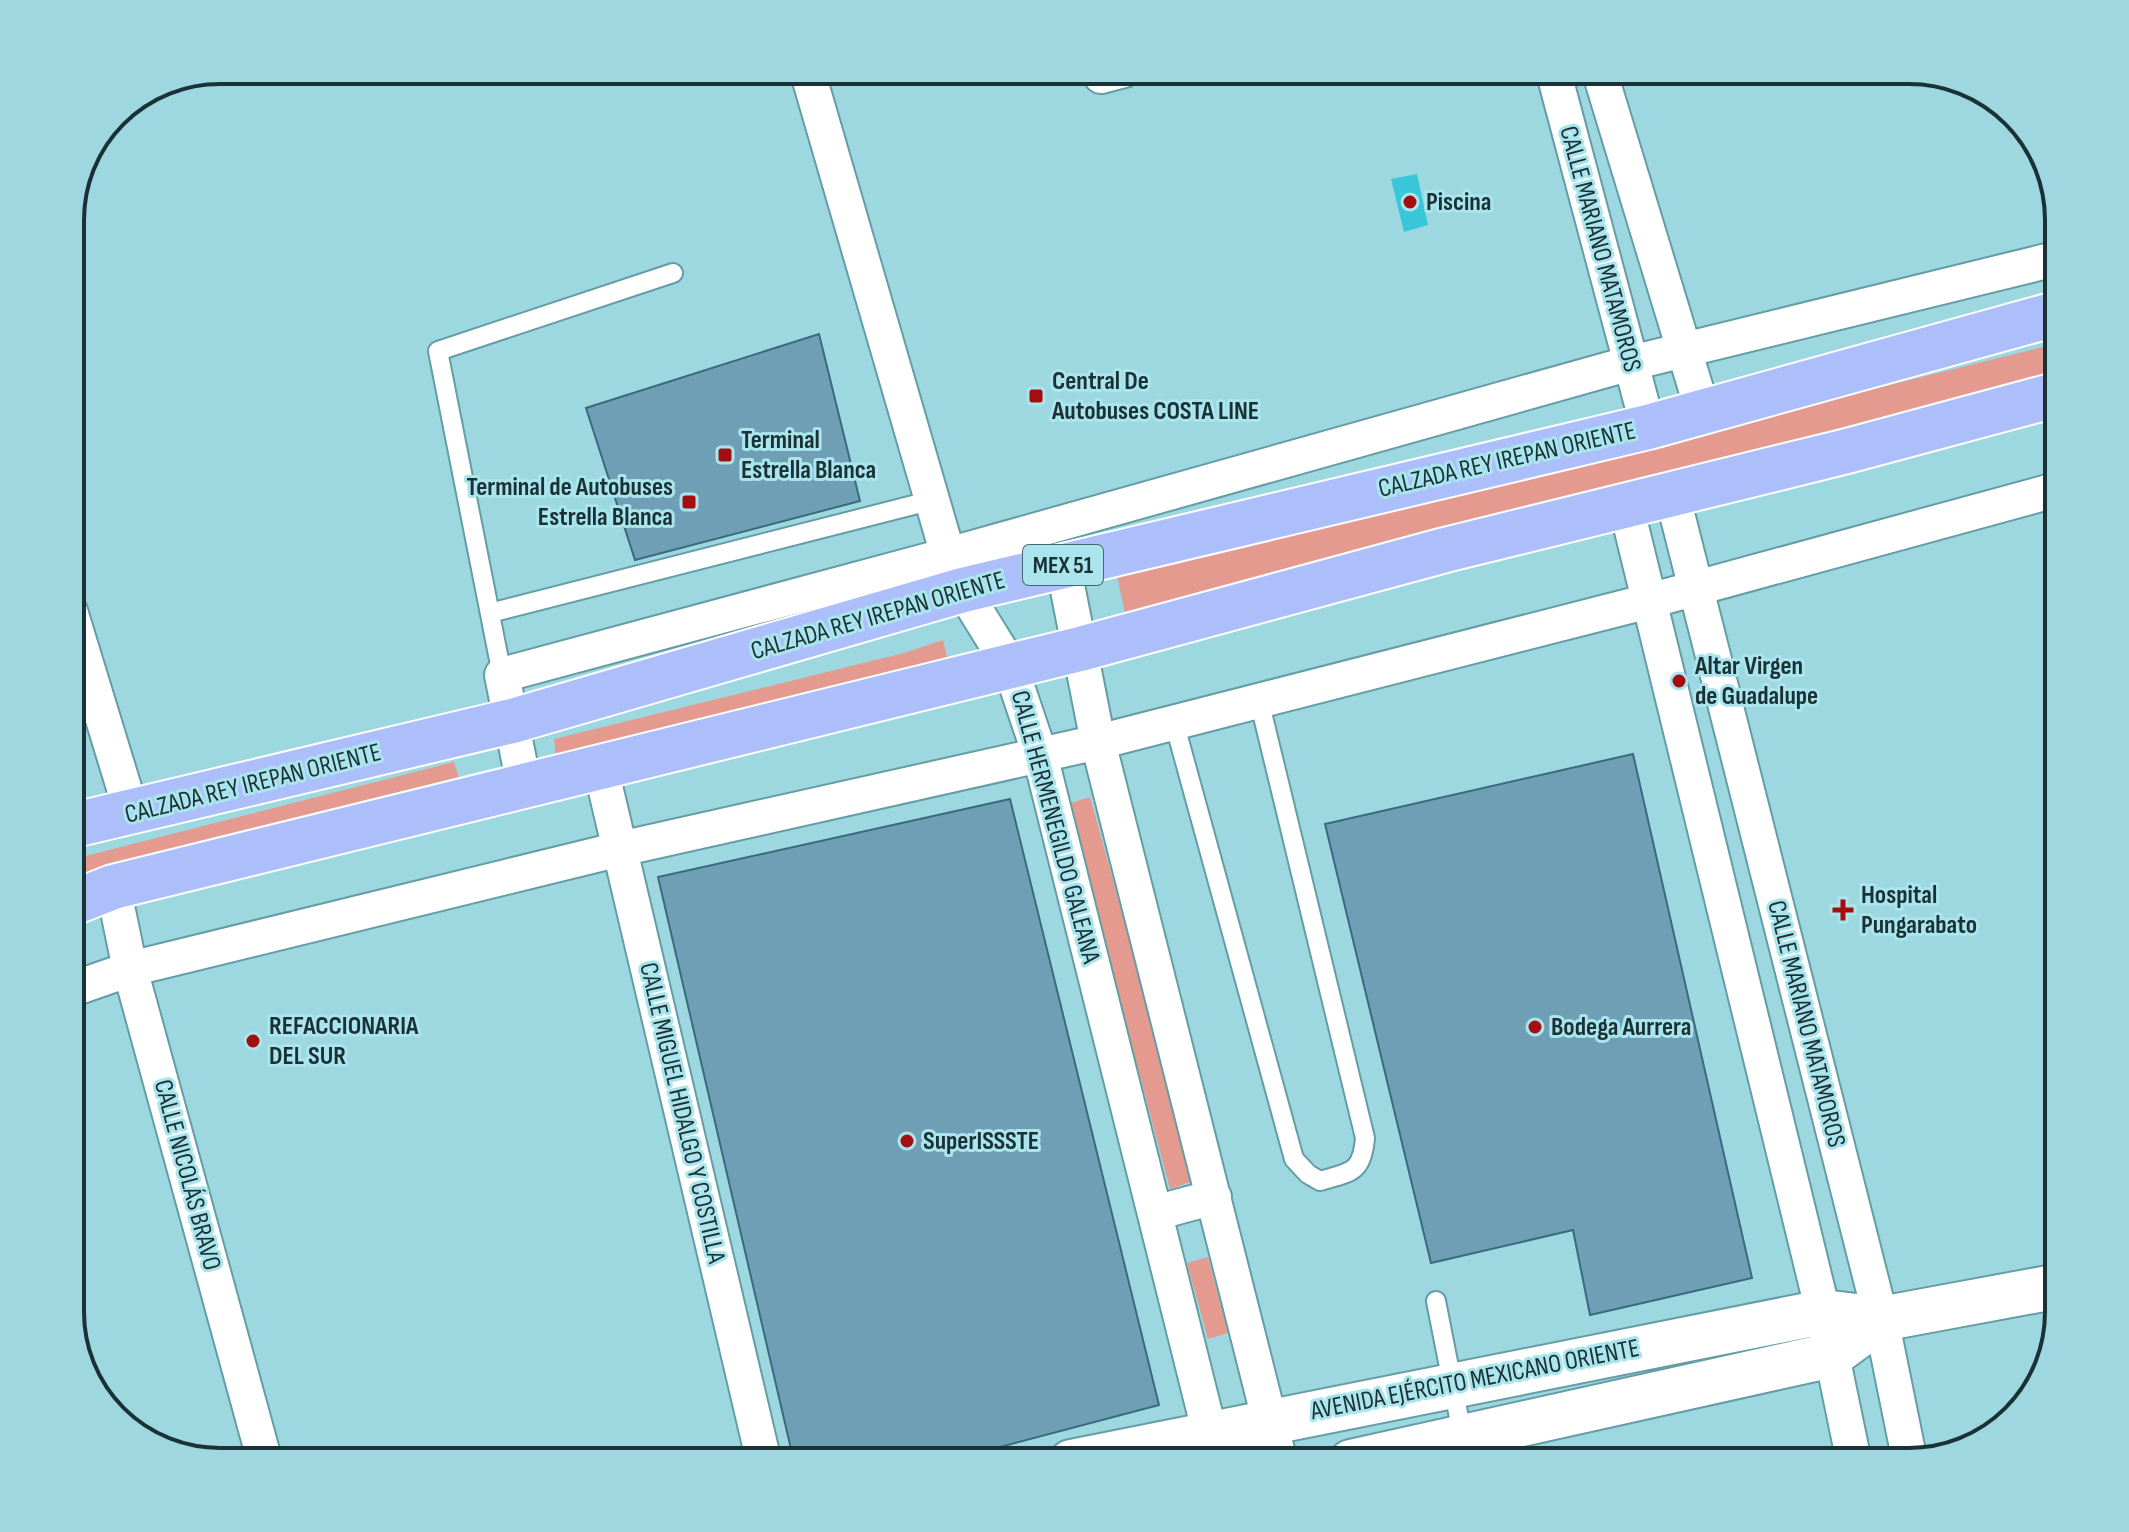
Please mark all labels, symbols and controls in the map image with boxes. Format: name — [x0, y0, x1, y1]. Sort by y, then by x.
street label: CALLE MARIANO MATAMOROS — [1552, 123, 1648, 375]
place label: Piscina — [1426, 187, 1491, 218]
marker: Piscina — [1401, 193, 1419, 211]
place label: Central De Autobuses COSTA LINE — [1051, 366, 1259, 427]
marker: Central De Autobuses COSTA LINE — [1027, 387, 1045, 405]
street label: CALZADA REY IREPAN ORIENTE — [1375, 415, 1639, 505]
place label: Terminal Estrella Blanca — [741, 425, 876, 486]
marker: Terminal Estrella Blanca — [716, 446, 734, 464]
place label: Terminal de Autobuses Estrella Blanca — [466, 472, 673, 533]
marker: Terminal de Autobuses Estrella Blanca — [680, 493, 698, 511]
road number: MEX 51 — [1023, 545, 1103, 585]
street label: CALZADA REY IREPAN ORIENTE — [747, 565, 1009, 667]
place label: Altar Virgen de Guadalupe — [1694, 651, 1818, 712]
marker: Altar Virgen de Guadalupe — [1670, 672, 1688, 690]
street label: CALLE HERMENEGILDO GALEANA — [1004, 687, 1107, 968]
street label: CALZADA REY IREPAN ORIENTE — [122, 737, 384, 831]
place label: Hospital Pungarabato — [1861, 880, 1977, 941]
street label: CALLE MARIANO MATAMOROS — [1760, 897, 1852, 1151]
marker: Hospital Pungarabato — [1832, 899, 1854, 921]
street label: CALLE MIGUEL HIDALGO Y COSTILLA — [632, 960, 732, 1267]
place label: REFACCIONARIA DEL SUR — [269, 1011, 419, 1072]
place label: Bodega Aurrera — [1551, 1012, 1691, 1043]
marker: Bodega Aurrera — [1526, 1018, 1544, 1036]
marker: REFACCIONARIA DEL SUR — [244, 1032, 262, 1050]
street label: CALLE NICOLÁS BRAVO — [147, 1076, 227, 1274]
place label: SuperISSSTE — [923, 1126, 1039, 1157]
marker: SuperISSSTE — [898, 1132, 916, 1150]
street label: AVENIDA EJÉRCITO MEXICANO ORIENTE — [1307, 1333, 1642, 1427]

